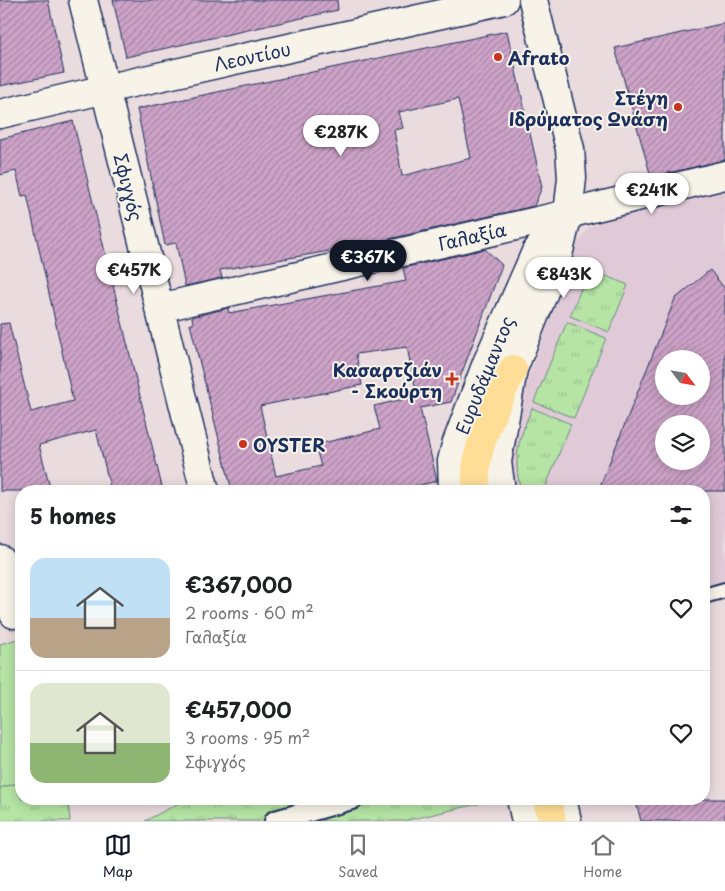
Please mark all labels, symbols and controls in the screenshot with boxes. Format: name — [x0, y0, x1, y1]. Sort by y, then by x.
street label: Λεοντίου — [211, 35, 293, 77]
place label: Afrato — [508, 44, 570, 71]
marker: Afrato — [492, 51, 504, 63]
place label: Στέγη Iδρύματος Ωνάση — [509, 84, 668, 132]
marker: Στέγη Iδρύματος Ωνάση — [672, 101, 684, 113]
pin: €287K — [306, 114, 376, 157]
text: €287K — [314, 119, 368, 143]
street label: Σφιγγός — [108, 150, 150, 224]
pin: €241K — [617, 172, 687, 215]
text: €241K — [626, 177, 678, 201]
street label: Γαλαξία — [435, 215, 509, 257]
pin: €367K — [333, 240, 403, 282]
text: €367K — [341, 244, 395, 268]
pin: €457K — [99, 252, 169, 295]
pin: €843K — [529, 256, 599, 299]
text: €457K — [107, 257, 161, 281]
text: €843K — [536, 261, 592, 285]
street label: Ευρυδάμαντος — [448, 312, 520, 438]
north arrow — [655, 350, 710, 405]
map controls — [655, 350, 710, 470]
place label: Κασαρτζιάν - Σκούρτη — [333, 356, 442, 404]
marker: Κασαρτζιάν - Σκούρτη — [446, 373, 458, 385]
button: layers — [655, 415, 710, 470]
place label: OYSTER — [253, 431, 325, 458]
marker: OYSTER — [237, 438, 249, 450]
text: 5 homes — [30, 499, 116, 531]
icon: filters — [667, 501, 695, 529]
text: €367,000 — [185, 568, 292, 600]
icon: home — [70, 578, 130, 638]
icon: heart — [667, 594, 695, 622]
text: 2 rooms · 60 m² — [185, 600, 314, 624]
text: Γαλαξία — [185, 624, 247, 648]
text: €457,000 — [185, 693, 292, 725]
icon: home — [70, 703, 130, 763]
icon: heart — [667, 719, 695, 747]
text: 3 rooms · 95 m² — [185, 725, 310, 749]
text: Σφιγγός — [185, 749, 246, 773]
tab: Map — [103, 831, 133, 882]
tab: Saved — [338, 831, 378, 882]
tab: Home — [583, 831, 622, 882]

